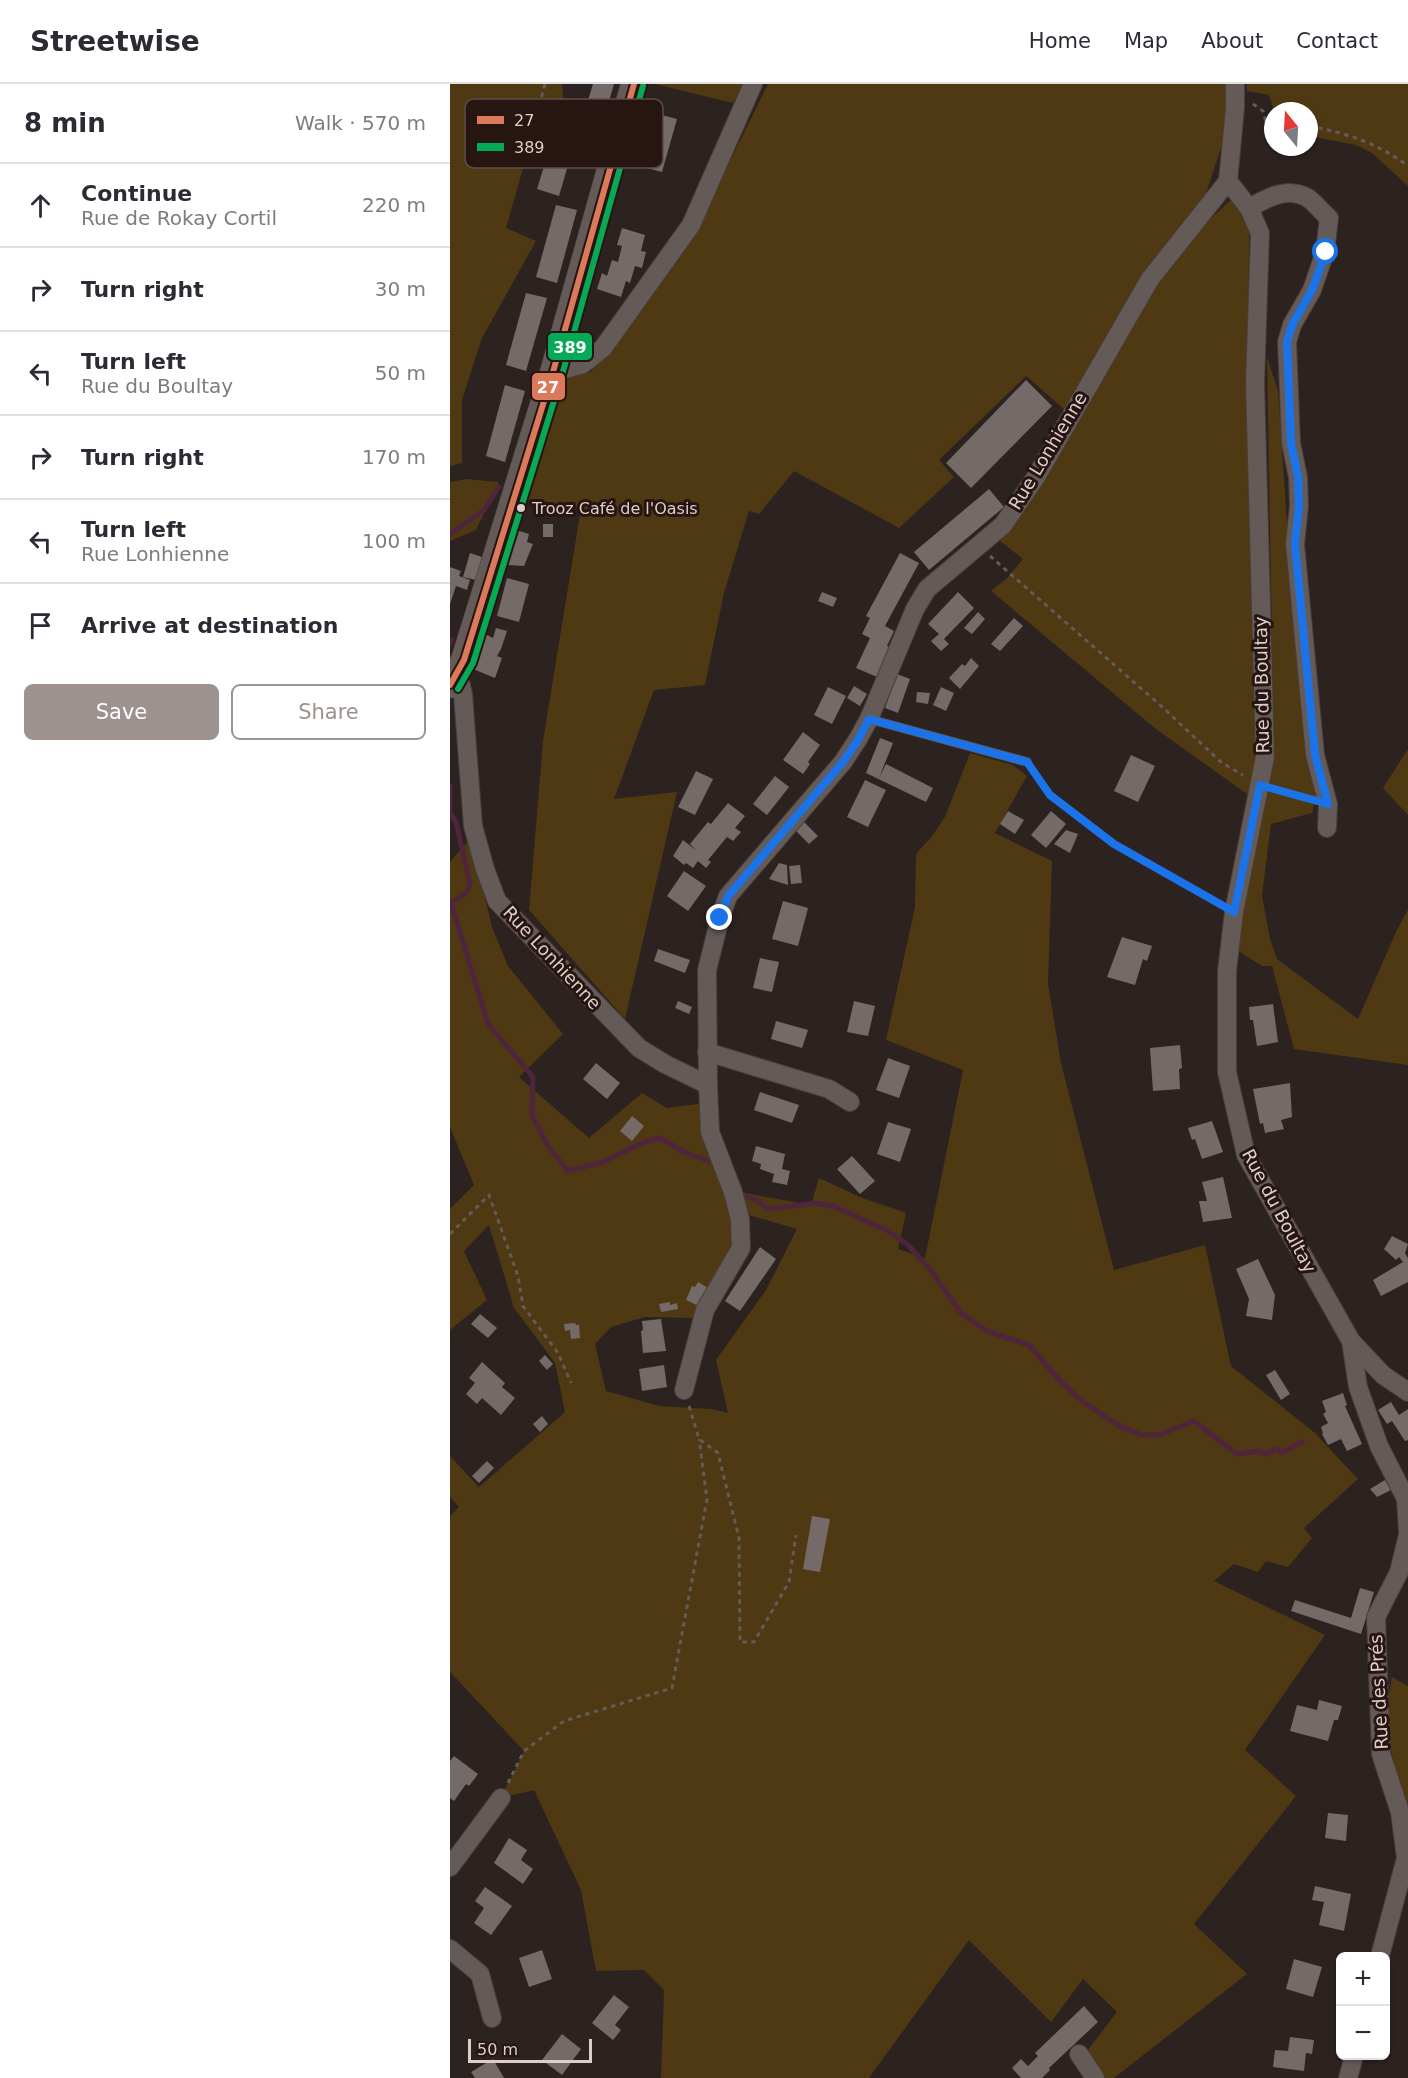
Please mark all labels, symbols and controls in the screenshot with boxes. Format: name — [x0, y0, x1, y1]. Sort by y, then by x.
text: Streetwise — [30, 25, 200, 58]
text: Home — [1029, 29, 1091, 53]
text: Map — [1124, 29, 1168, 53]
text: About — [1201, 29, 1263, 53]
text: Contact — [1296, 29, 1378, 53]
legend — [465, 99, 663, 168]
north arrow — [1264, 102, 1318, 156]
text: 8 min — [24, 108, 106, 138]
text: Walk · 570 m — [295, 111, 426, 135]
text: 27 — [514, 111, 534, 130]
text: 389 — [514, 138, 545, 157]
text: Continue — [81, 181, 192, 206]
icon: ahead — [24, 189, 57, 222]
text: 220 m — [362, 193, 426, 217]
text: Rue de Rokay Cortil — [81, 206, 277, 230]
route start — [1312, 238, 1338, 264]
icon: right — [24, 273, 57, 306]
text: Turn right — [81, 277, 204, 302]
text: 30 m — [375, 277, 426, 301]
line badge: 389 — [547, 332, 593, 361]
text: 389 — [553, 338, 587, 357]
text: Turn left — [81, 349, 186, 374]
icon: left — [24, 357, 57, 390]
text: 50 m — [375, 361, 426, 385]
line badge: 27 — [531, 372, 566, 401]
text: Rue du Boultay — [81, 374, 233, 398]
text: 27 — [537, 378, 559, 397]
street label: Rue Lonhienne — [1004, 388, 1091, 513]
icon: right — [24, 441, 57, 474]
text: Turn right — [81, 445, 204, 470]
text: 170 m — [362, 445, 426, 469]
place label: Trooz Café de l'Oasis — [531, 499, 698, 518]
marker: Trooz Café de l'Oasis — [515, 502, 527, 514]
text: Turn left — [81, 517, 186, 542]
icon: left — [24, 525, 57, 558]
text: 100 m — [362, 529, 426, 553]
text: Rue Lonhienne — [81, 542, 229, 566]
icon: arrive — [24, 609, 57, 642]
text: Arrive at destination — [81, 613, 338, 638]
street label: Rue du Boultay — [1250, 616, 1273, 754]
button: Save — [24, 684, 219, 740]
button: Share — [231, 684, 426, 740]
street label: Rue Lonhienne — [499, 902, 606, 1014]
route end — [706, 904, 732, 930]
street label: Rue du Boultay — [1238, 1145, 1321, 1276]
street label: Rue des Prés — [1365, 1634, 1392, 1750]
map controls — [1336, 1952, 1390, 2060]
button: + — [1336, 1952, 1390, 2006]
button: − — [1336, 2006, 1390, 2060]
scale bar — [468, 2036, 592, 2064]
text: 50 m — [477, 2040, 518, 2059]

